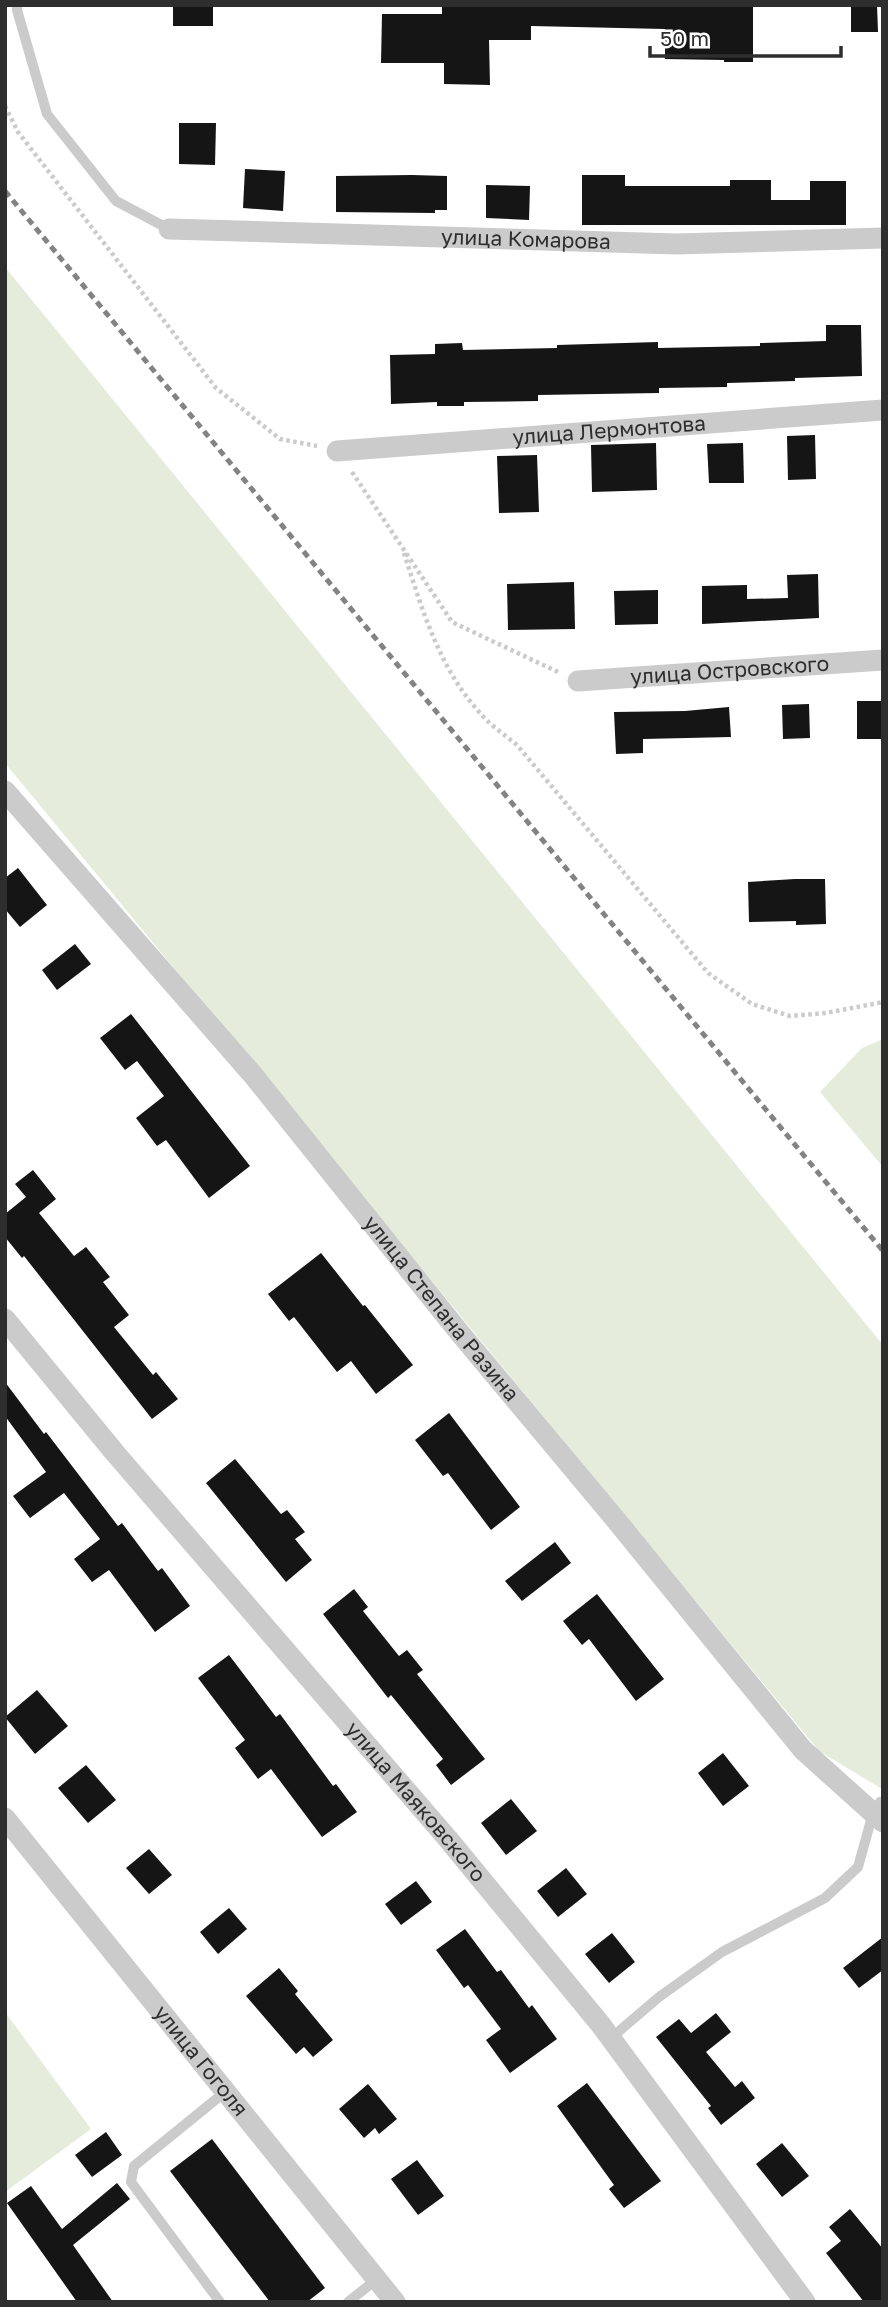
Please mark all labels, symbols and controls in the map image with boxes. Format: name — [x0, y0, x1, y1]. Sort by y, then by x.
scale bar — [650, 14, 841, 58]
text: 50 m — [660, 25, 709, 51]
street label: улица Комарова — [441, 223, 611, 254]
street label: улица Лермонтова — [511, 409, 707, 450]
street label: улица Островского — [629, 650, 830, 689]
street label: улица Степана Разина — [359, 1210, 525, 1406]
street label: улица Маяковского — [341, 1716, 492, 1887]
street label: улица Гоголя — [149, 2000, 254, 2121]

